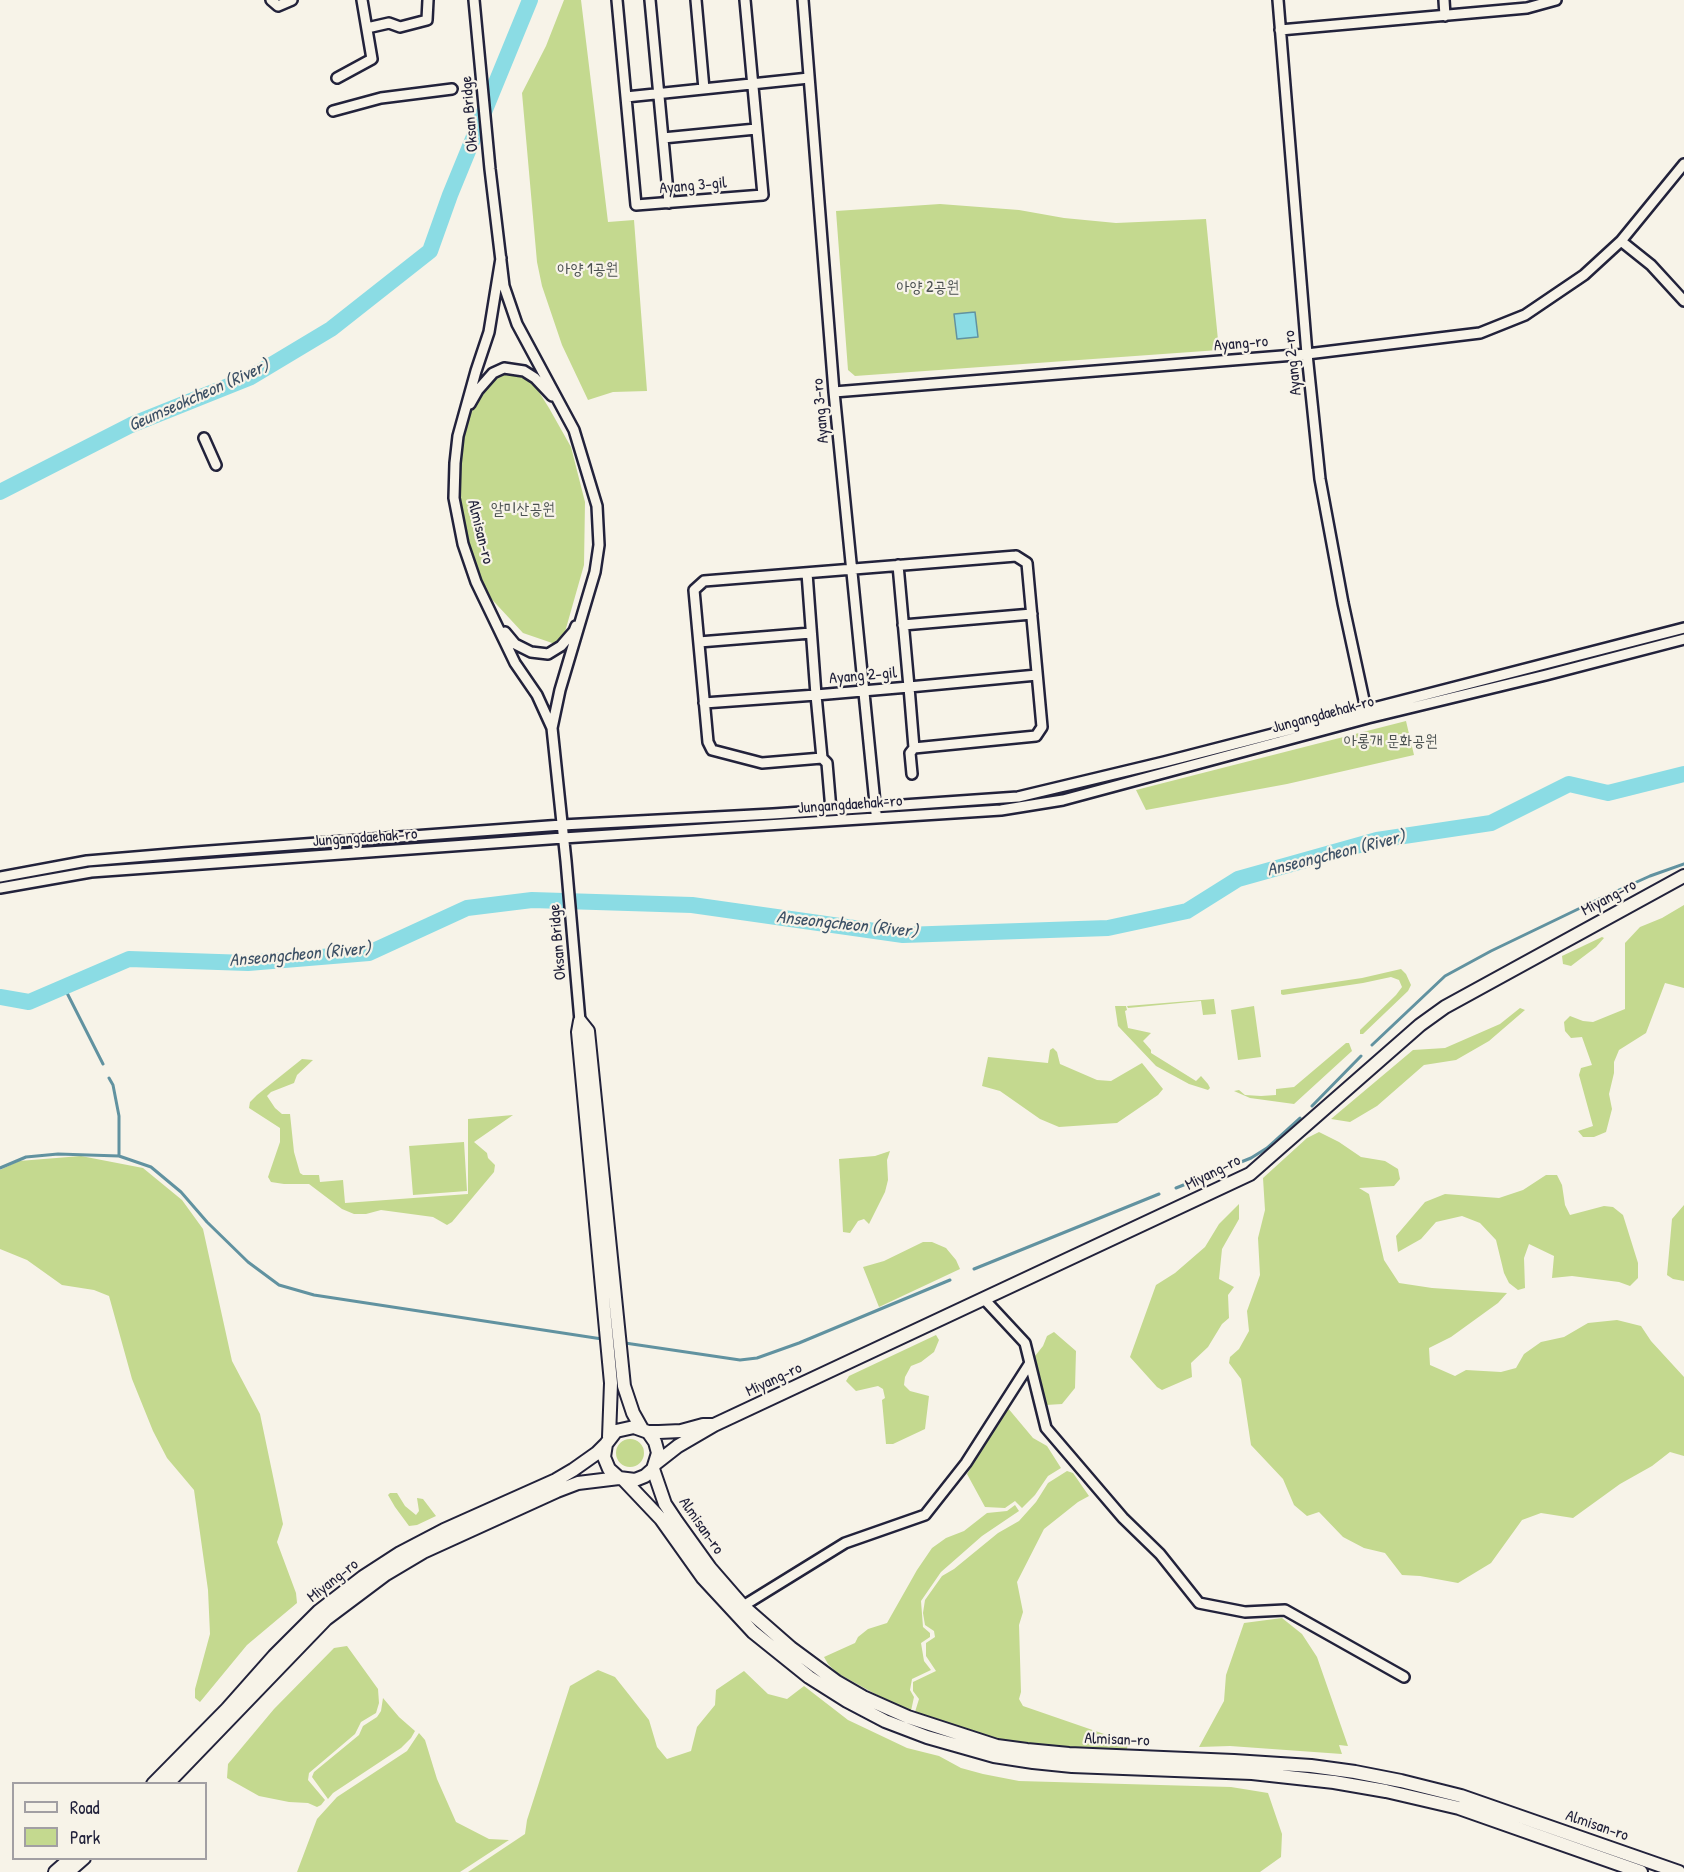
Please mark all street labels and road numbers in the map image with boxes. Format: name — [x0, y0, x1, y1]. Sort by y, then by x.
street label: Oksan Bridge — [457, 75, 483, 153]
street label: Ayang 3-gil — [659, 173, 727, 199]
street label: Ayang 2-ro — [1280, 329, 1306, 397]
street label: Ayang-ro — [1213, 332, 1269, 356]
street label: Ayang 3-ro — [809, 378, 833, 444]
street label: Almisan-ro — [463, 498, 497, 566]
street label: Ayang 2-gil — [828, 663, 898, 689]
street label: Jungangdaehak-ro — [1270, 692, 1376, 738]
street label: Jungangdaehak-ro — [797, 792, 903, 818]
street label: Jungangdaehak-ro — [312, 825, 418, 851]
street label: Miyang-ro — [1578, 876, 1640, 920]
street label: Oksan Bridge — [545, 903, 571, 981]
street label: Miyang-ro — [1182, 1151, 1244, 1195]
street label: Miyang-ro — [743, 1359, 805, 1401]
street label: Almisan-ro — [674, 1494, 728, 1558]
street label: Miyang-ro — [304, 1555, 362, 1607]
street label: Almisan-ro — [1084, 1729, 1150, 1751]
street label: Almisan-ro — [1563, 1806, 1631, 1846]

